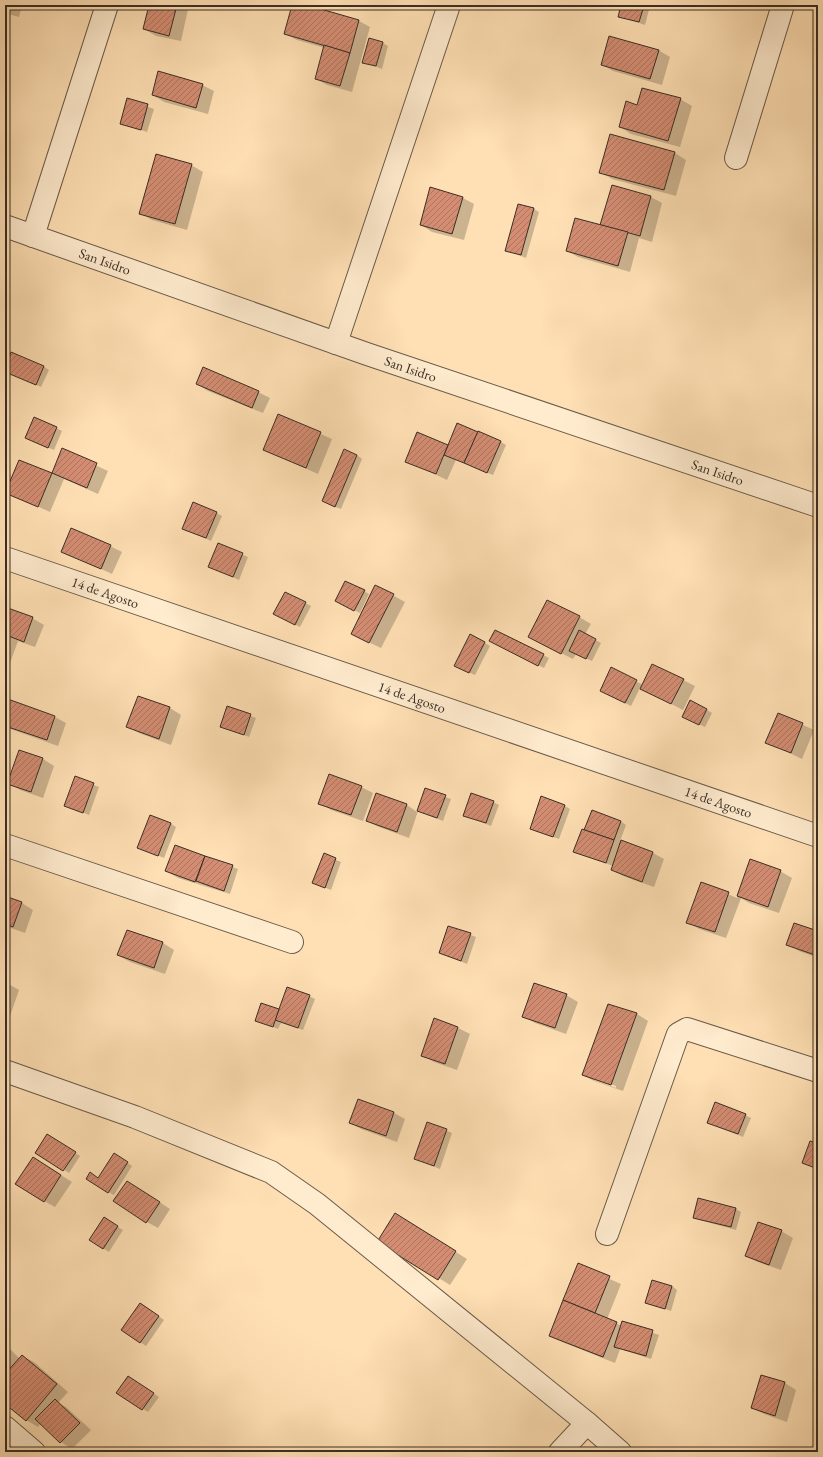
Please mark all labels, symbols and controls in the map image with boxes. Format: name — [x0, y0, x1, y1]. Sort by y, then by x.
street label: San Isidro — [77, 244, 133, 279]
street label: San Isidro — [382, 352, 439, 386]
street label: San Isidro — [689, 455, 746, 489]
street label: 14 de Agosto — [69, 572, 142, 612]
street label: 14 de Agosto — [376, 677, 448, 717]
street label: 14 de Agosto — [682, 782, 755, 822]

